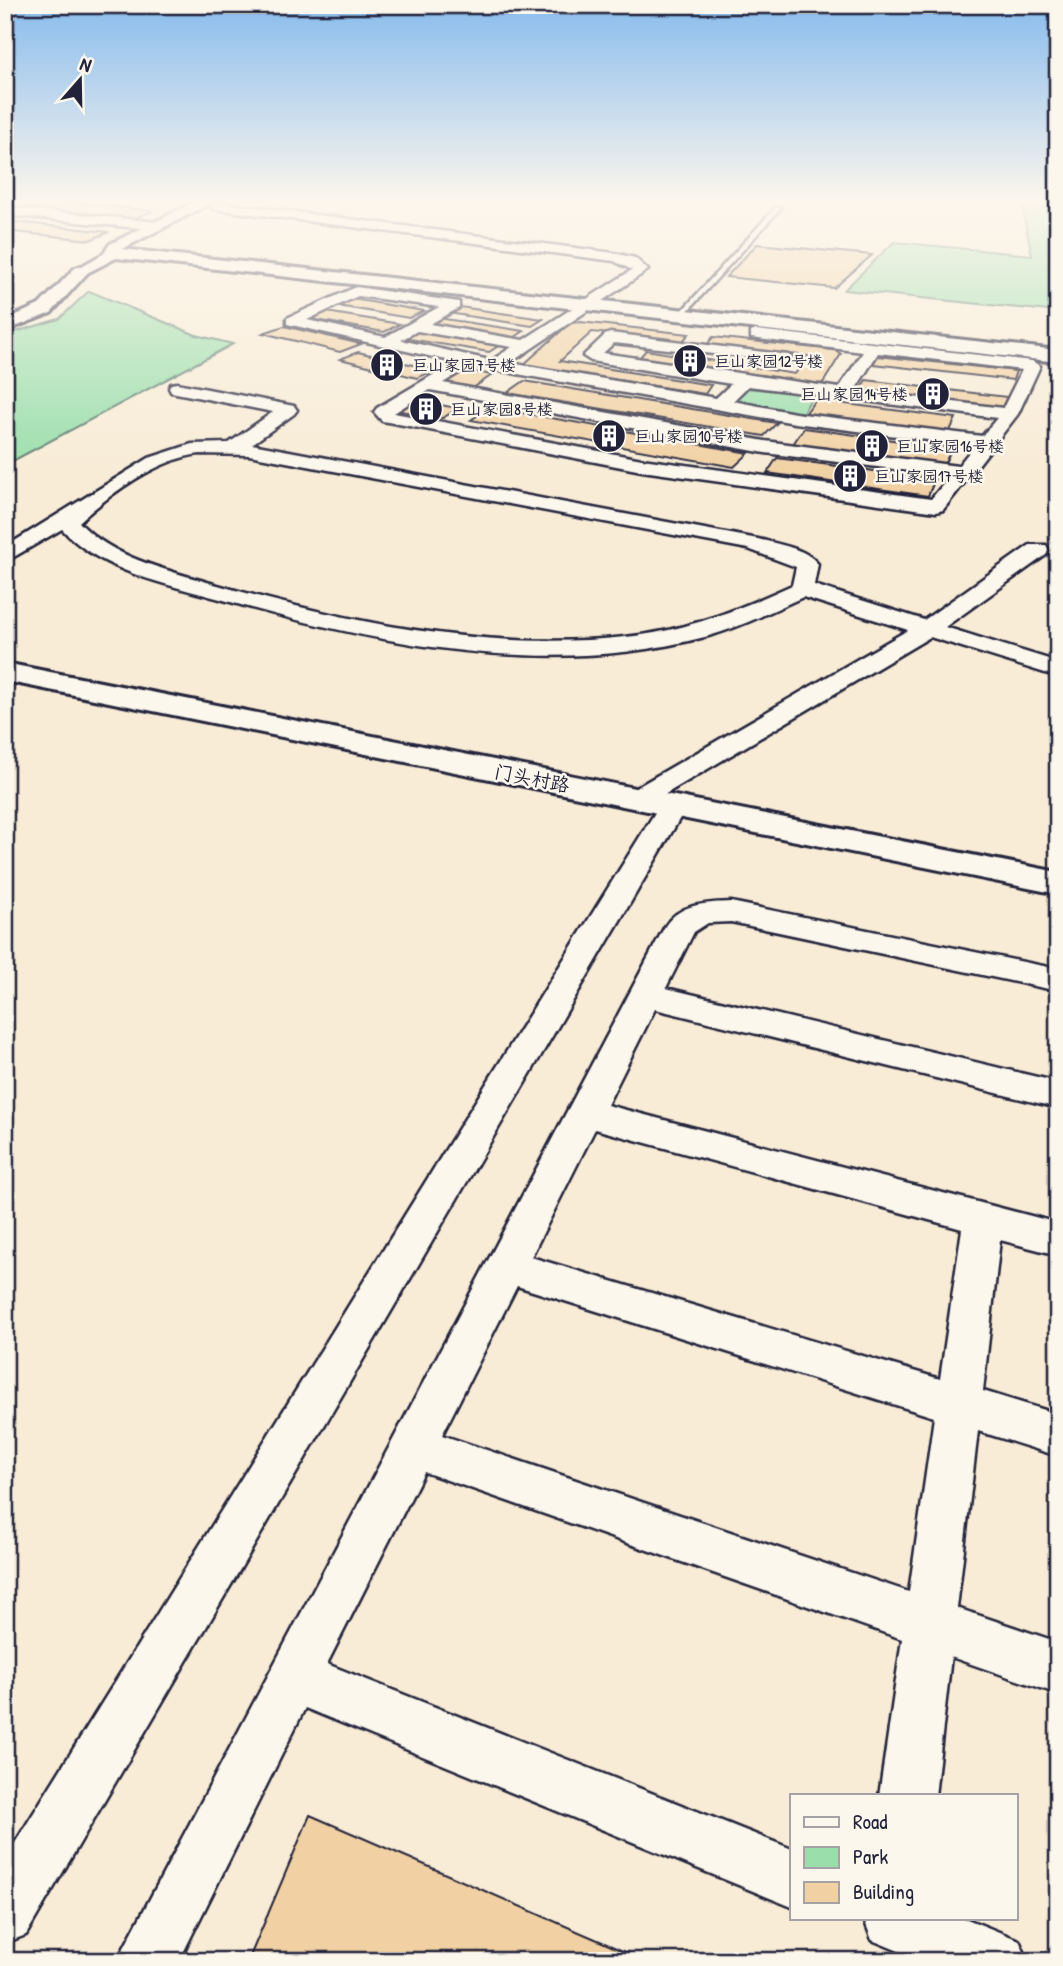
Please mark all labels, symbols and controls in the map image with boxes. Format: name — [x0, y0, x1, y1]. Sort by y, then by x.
north arrow — [46, 46, 116, 116]
text: N — [77, 50, 95, 78]
building icon: 巨山家园12号楼 — [671, 342, 709, 380]
building icon: 巨山家园7号楼 — [368, 346, 406, 384]
place label: 巨山家园12号楼 — [714, 350, 823, 372]
place label: 巨山家园7号楼 — [412, 354, 516, 376]
building icon: 巨山家园14号楼 — [914, 375, 952, 413]
place label: 巨山家园14号楼 — [800, 383, 908, 405]
building icon: 巨山家园8号楼 — [407, 390, 445, 428]
place label: 巨山家园8号楼 — [450, 398, 553, 420]
building icon: 巨山家园10号楼 — [590, 417, 628, 455]
place label: 巨山家园10号楼 — [634, 425, 743, 447]
building icon: 巨山家园16号楼 — [853, 427, 891, 465]
place label: 巨山家园16号楼 — [896, 435, 1004, 457]
building icon: 巨山家园17号楼 — [831, 457, 869, 495]
place label: 巨山家园17号楼 — [874, 465, 984, 487]
street label: 门头村路 — [492, 758, 572, 798]
legend — [790, 1794, 1018, 1920]
text: Road — [853, 1807, 887, 1836]
text: Park — [853, 1842, 888, 1871]
text: Building — [853, 1877, 914, 1906]

